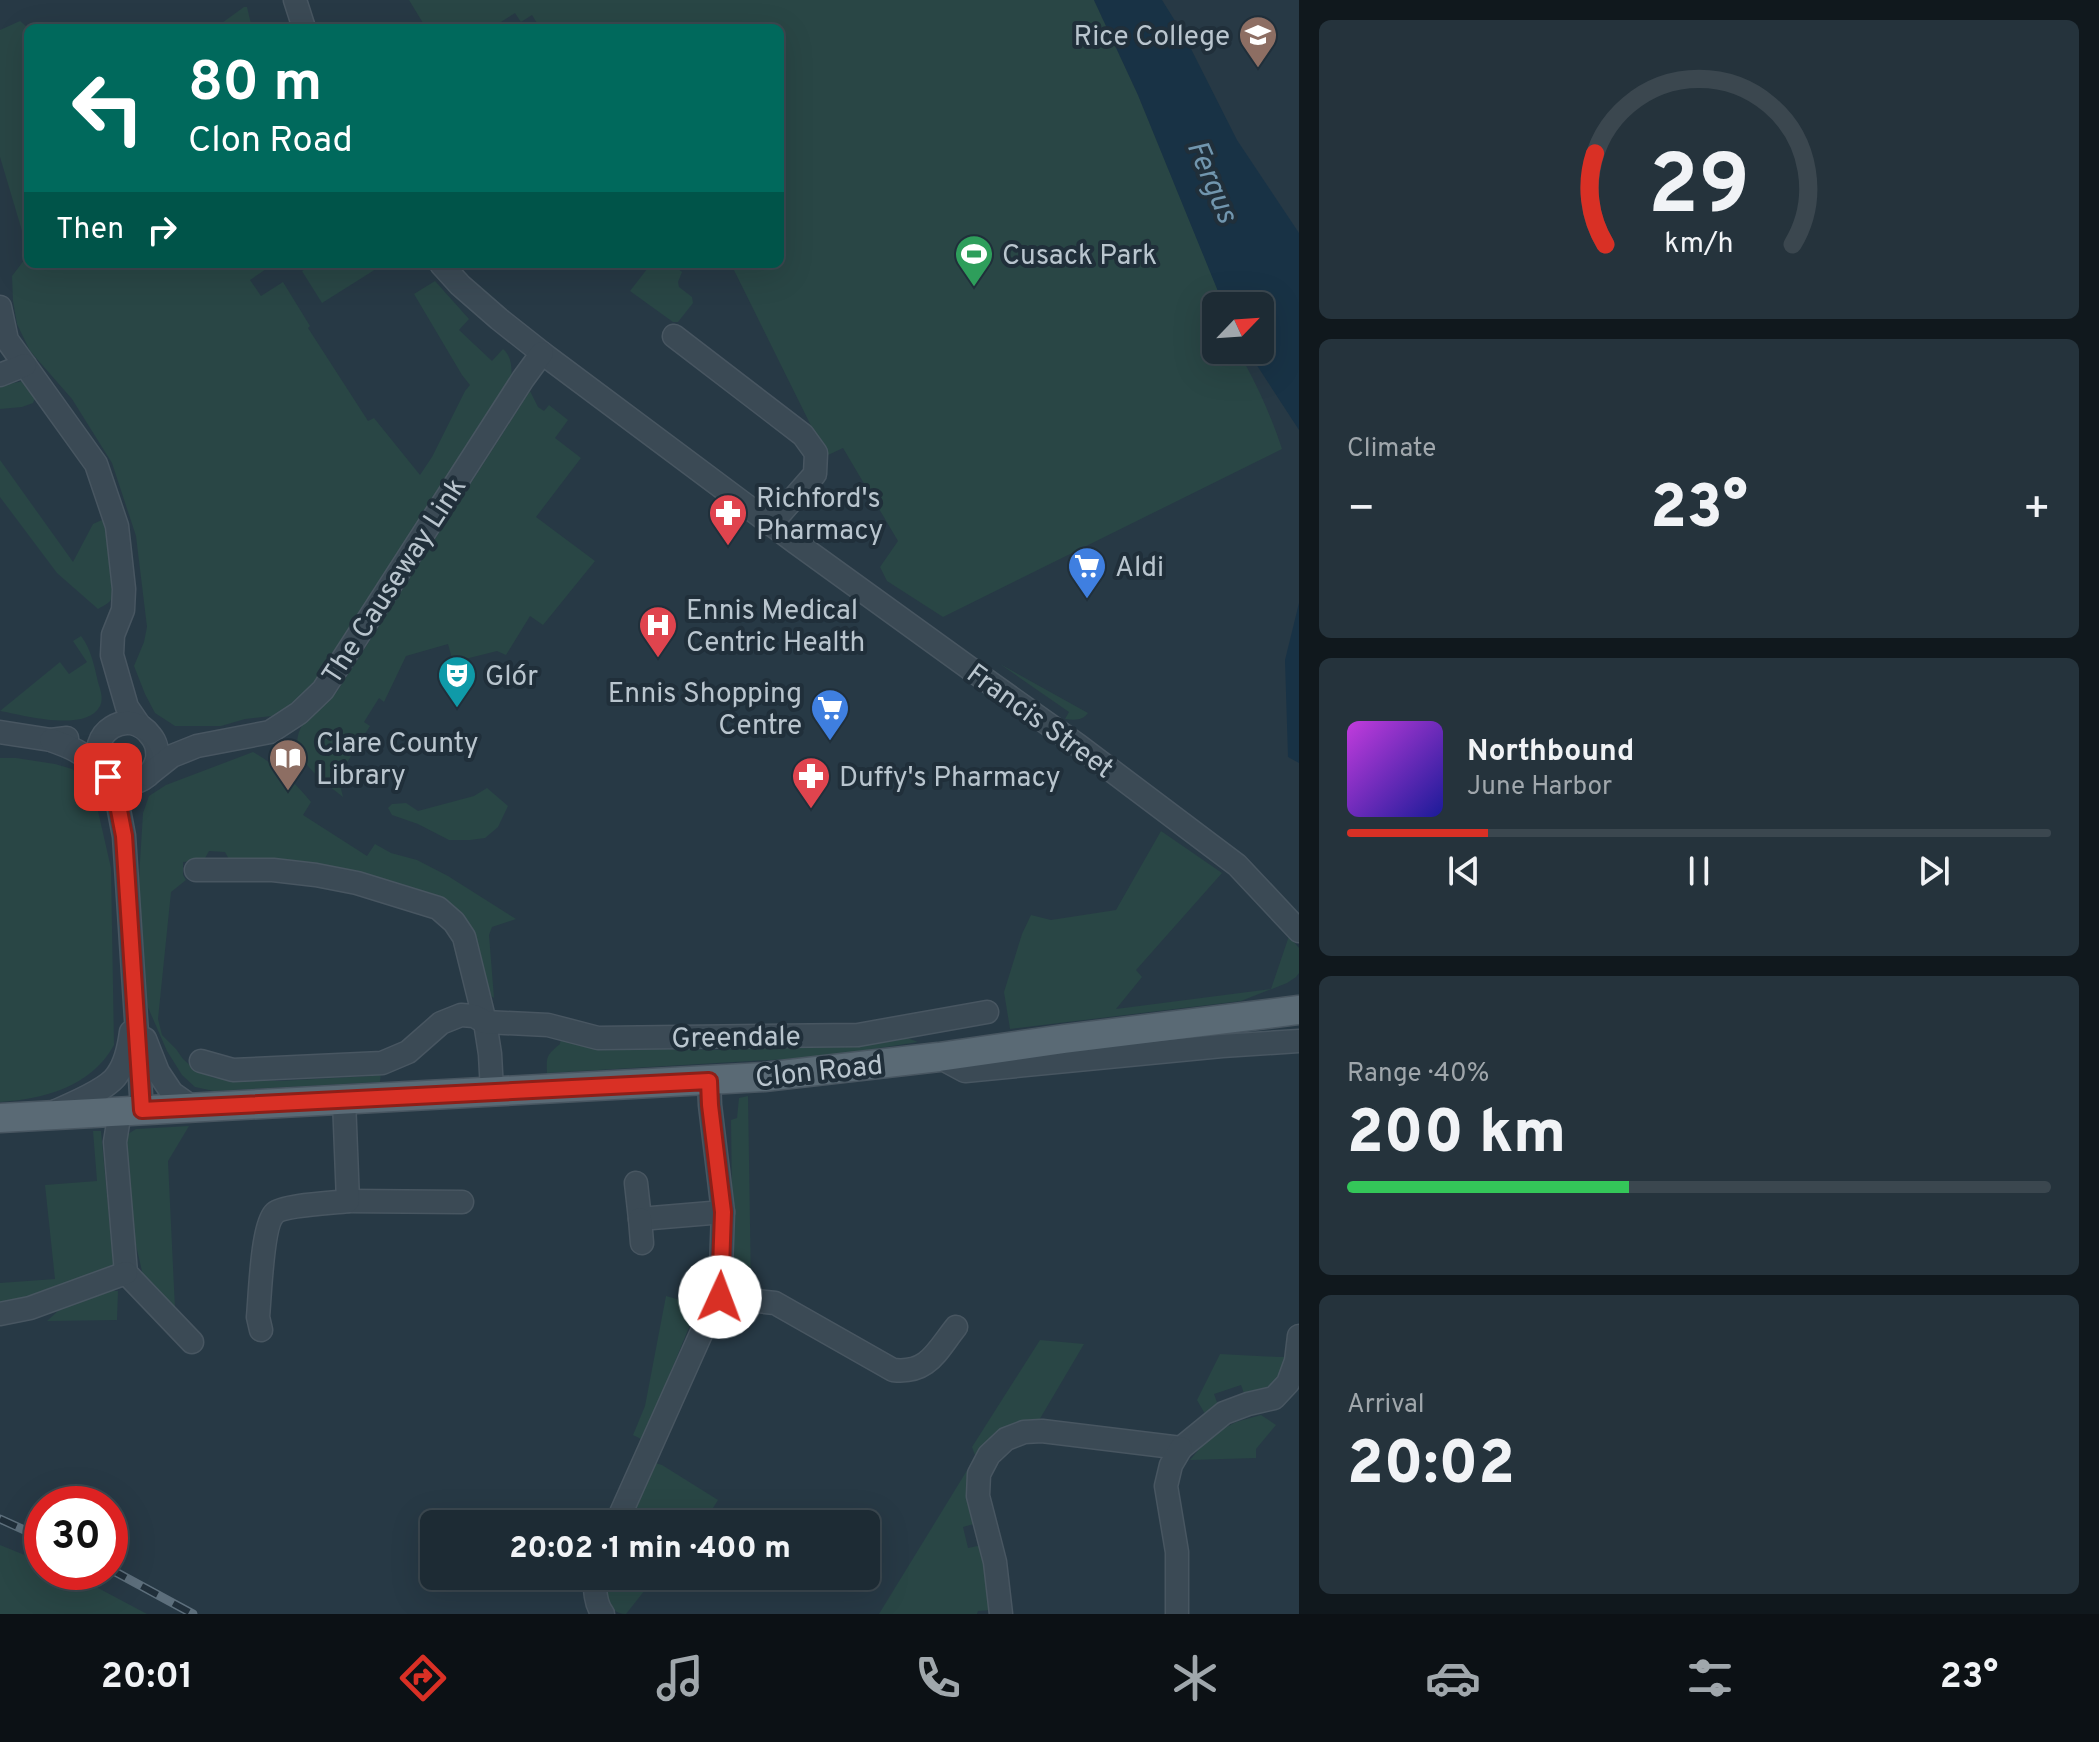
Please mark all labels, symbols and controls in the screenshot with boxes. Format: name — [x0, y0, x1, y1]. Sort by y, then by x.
school or university icon: Rice College — [1237, 14, 1279, 69]
place label: Rice College — [1074, 20, 1230, 56]
text: 80 m — [188, 50, 322, 120]
icon: left — [56, 56, 160, 160]
text: Clon Road — [188, 119, 353, 165]
water label: Fergus — [1177, 135, 1245, 229]
text: 29 — [1648, 138, 1750, 243]
icon: right — [140, 208, 184, 252]
text: Then — [56, 212, 124, 249]
text: km/h — [1664, 228, 1734, 264]
sports icon: Cusack Park — [953, 233, 995, 288]
place label: Cusack Park — [1002, 239, 1157, 275]
north arrow — [1202, 292, 1274, 364]
map controls — [1202, 292, 1274, 364]
text: Climate — [1347, 433, 1436, 466]
street label: The Causeway Link — [315, 471, 476, 692]
text: 23° — [1650, 473, 1748, 549]
place label: Richford's Pharmacy — [756, 482, 883, 550]
text: − — [1347, 483, 1375, 539]
text: + — [2023, 483, 2051, 539]
pharmacy icon: Richford's Pharmacy — [707, 492, 749, 547]
supermarket icon: Aldi — [1066, 545, 1108, 600]
place label: Aldi — [1115, 551, 1164, 587]
place label: Ennis Medical Centric Health — [686, 594, 865, 662]
hospital icon: Ennis Medical Centric Health — [637, 604, 679, 659]
theatre icon: Glór — [436, 654, 478, 709]
street label: Francis Street — [959, 657, 1120, 788]
place label: Glór — [485, 660, 538, 696]
place label: Ennis Shopping Centre — [608, 677, 802, 745]
supermarket icon: Ennis Shopping Centre — [809, 687, 851, 742]
place label: Clare County Library — [316, 727, 478, 795]
text: Northbound — [1467, 734, 1634, 771]
library icon: Clare County Library — [267, 737, 309, 792]
pin — [74, 743, 142, 811]
icon: arrive — [86, 755, 130, 799]
pharmacy icon: Duffy's Pharmacy — [790, 755, 832, 810]
place label: Duffy's Pharmacy — [839, 761, 1061, 797]
text: June Harbor — [1467, 771, 1612, 804]
icon: previous — [1442, 849, 1486, 893]
icon: pause — [1677, 849, 1721, 893]
icon: next — [1912, 849, 1956, 893]
street label: Greendale — [671, 1020, 801, 1058]
street label: Clon Road — [754, 1048, 885, 1098]
text: Range · 40% — [1347, 1058, 1489, 1091]
text: 200 km — [1347, 1098, 1566, 1174]
position arrow — [678, 1255, 762, 1339]
text: Arrival — [1347, 1389, 1425, 1422]
text: 20:02 — [1347, 1429, 1515, 1505]
speed limit sign: 30 — [24, 1486, 128, 1590]
text: 20:02 · 1 min · 400 m — [509, 1531, 791, 1568]
icon: directions — [395, 1650, 451, 1706]
icon: music — [652, 1650, 708, 1706]
icon: phone — [910, 1650, 966, 1706]
icon: climate — [1167, 1650, 1223, 1706]
icon: car — [1425, 1650, 1481, 1706]
icon: filters — [1682, 1650, 1738, 1706]
text: 20:01 — [101, 1655, 193, 1701]
text: 23° — [1940, 1655, 1998, 1701]

